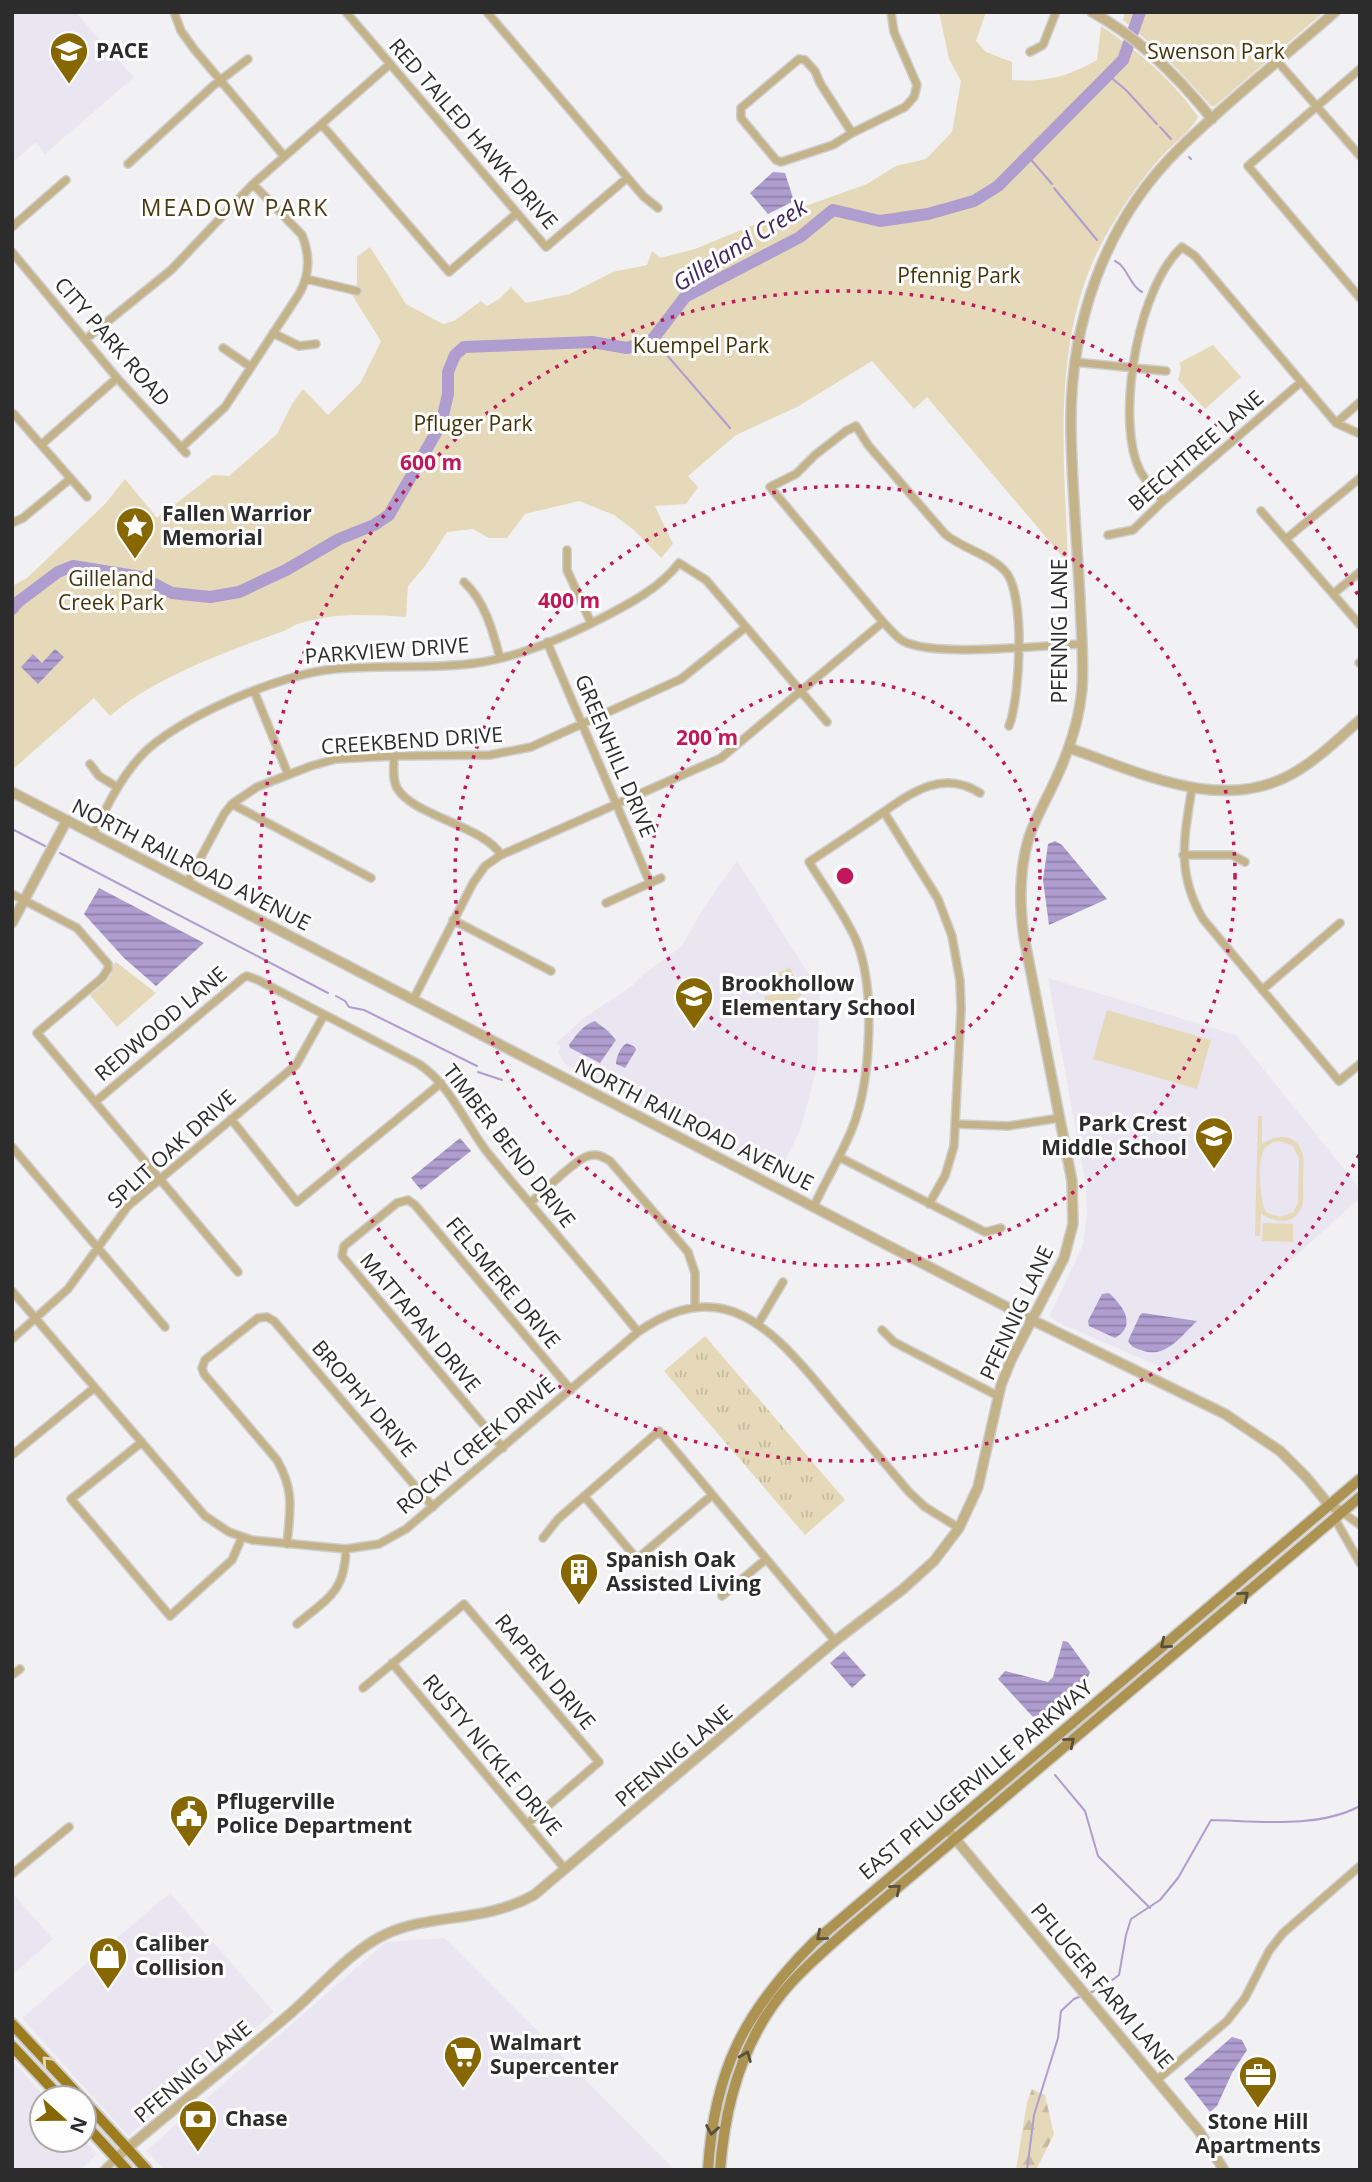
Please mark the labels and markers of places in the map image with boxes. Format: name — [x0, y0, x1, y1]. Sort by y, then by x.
school or university icon: PACE — [48, 30, 90, 85]
place label: PACE — [96, 36, 149, 64]
place label: Fallen Warrior Memorial — [162, 499, 312, 551]
place icon: Fallen Warrior Memorial — [114, 505, 156, 560]
centre of rings — [833, 864, 857, 888]
place label: Brookhollow Elementary School — [721, 969, 916, 1021]
school or university icon: Brookhollow Elementary School — [673, 975, 715, 1030]
place label: Park Crest Middle School — [1041, 1109, 1187, 1161]
school or university icon: Park Crest Middle School — [1193, 1115, 1235, 1170]
place label: Spanish Oak Assisted Living — [606, 1545, 761, 1597]
building icon: Spanish Oak Assisted Living — [558, 1551, 600, 1606]
place label: Pflugerville Police Department — [216, 1787, 412, 1839]
public building icon: Pflugerville Police Department — [168, 1793, 210, 1848]
place label: Caliber Collision — [135, 1929, 224, 1981]
shop icon: Caliber Collision — [87, 1935, 129, 1990]
place label: Walmart Supercenter — [490, 2028, 619, 2080]
supermarket icon: Walmart Supercenter — [442, 2034, 484, 2089]
office icon: Stone Hill Apartments — [1237, 2054, 1279, 2109]
bank icon: Chase — [177, 2098, 219, 2153]
place label: Chase — [225, 2104, 288, 2132]
place label: Stone Hill Apartments — [1195, 2107, 1321, 2159]

